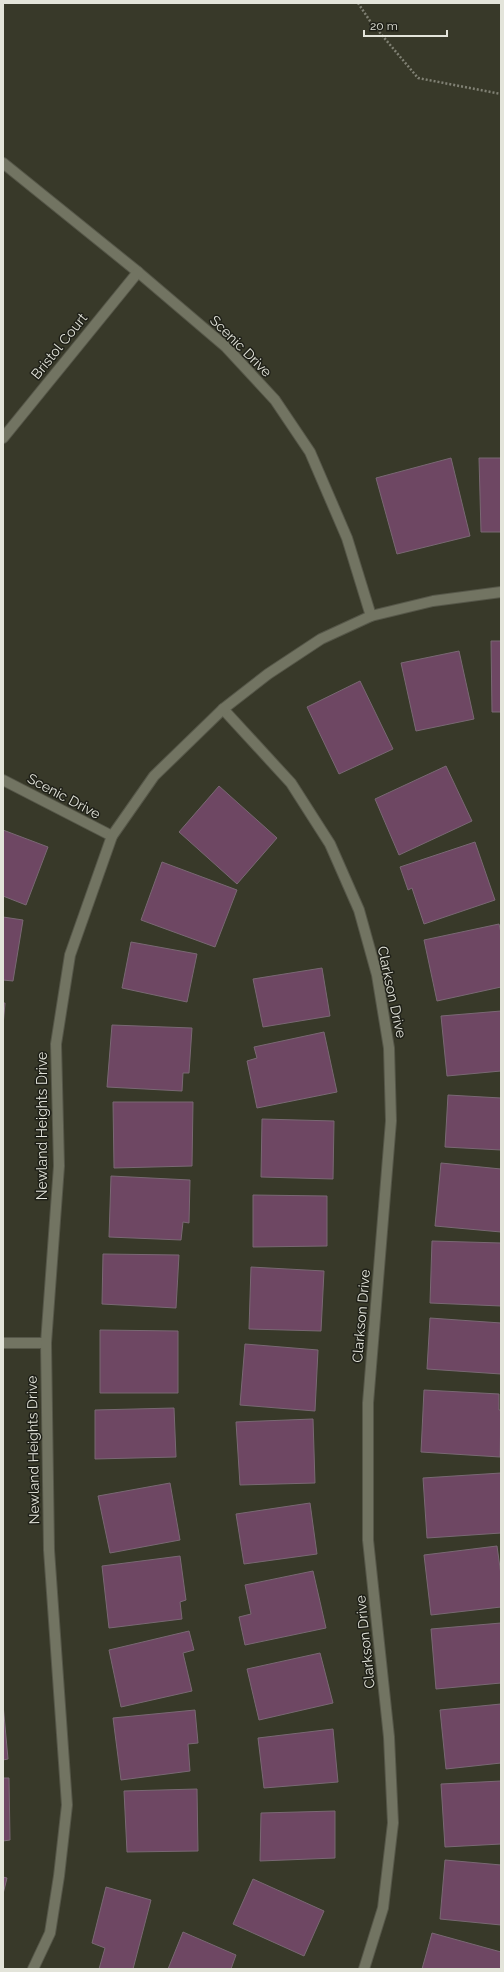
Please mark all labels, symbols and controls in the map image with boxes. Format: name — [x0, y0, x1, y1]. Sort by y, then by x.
scale bar — [364, 12, 447, 38]
text: 20 m — [370, 19, 398, 33]
street label: Bristol Court — [28, 310, 91, 382]
street label: Scenic Drive — [207, 312, 275, 380]
street label: Scenic Drive — [25, 770, 103, 822]
street label: Clarkson Drive — [374, 945, 410, 1039]
street label: Newland Heights Drive — [34, 1052, 50, 1200]
street label: Clarkson Drive — [349, 1269, 373, 1363]
street label: Newland Heights Drive — [24, 1376, 42, 1524]
street label: Clarkson Drive — [352, 1595, 378, 1689]

